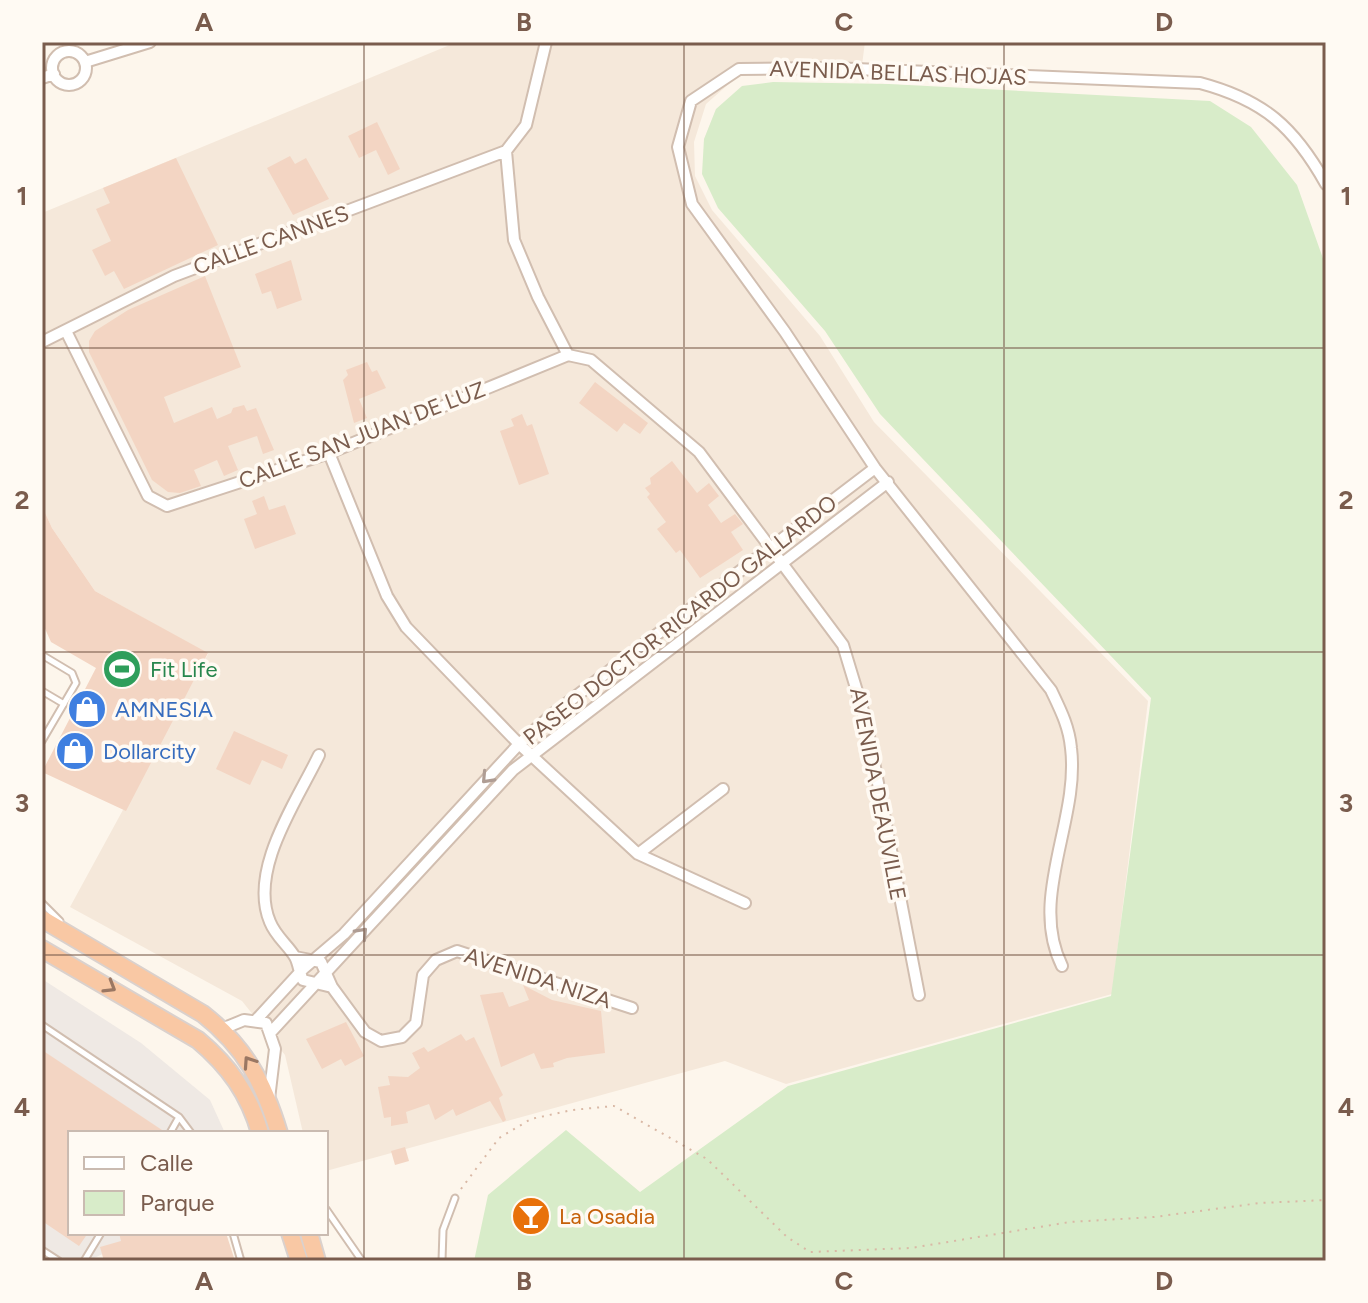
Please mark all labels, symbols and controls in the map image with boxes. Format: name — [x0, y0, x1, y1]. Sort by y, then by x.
text: A — [195, 6, 214, 38]
text: B — [516, 6, 532, 38]
text: C — [835, 6, 854, 38]
text: D — [1155, 6, 1173, 38]
street label: AVENIDA BELLAS HOJAS — [769, 55, 1027, 91]
text: 1 — [17, 180, 27, 212]
text: 1 — [1341, 180, 1351, 212]
street label: CALLE CANNES — [190, 199, 352, 281]
street label: CALLE SAN JUAN DE LUZ — [235, 375, 489, 495]
text: 2 — [14, 484, 30, 516]
text: 2 — [1338, 484, 1354, 516]
street label: PASEO DOCTOR RICARDO GALLARDO — [518, 489, 842, 751]
sports icon: Fit Life — [101, 648, 143, 690]
place label: Fit Life — [150, 656, 217, 683]
street label: AVENIDA DEAUVILLE — [844, 685, 912, 903]
shop icon: AMNESIA — [66, 688, 108, 730]
place label: AMNESIA — [115, 696, 213, 723]
shop icon: Dollarcity — [54, 730, 96, 772]
place label: Dollarcity — [103, 738, 197, 765]
one-way arrow — [483, 769, 497, 784]
text: 3 — [15, 787, 29, 819]
text: 3 — [1339, 787, 1353, 819]
one-way arrow — [352, 928, 366, 943]
street label: AVENIDA NIZA — [461, 942, 615, 1014]
one-way arrow — [101, 977, 116, 993]
one-way arrow — [244, 1056, 259, 1070]
text: 4 — [14, 1091, 30, 1123]
text: 4 — [1338, 1091, 1354, 1123]
legend — [68, 1131, 328, 1235]
text: Calle — [140, 1148, 193, 1177]
text: Parque — [140, 1188, 214, 1217]
bar icon: La Osadia — [510, 1195, 552, 1237]
place label: La Osadia — [559, 1203, 655, 1230]
text: A — [195, 1265, 214, 1297]
text: B — [516, 1265, 532, 1297]
text: C — [835, 1265, 854, 1297]
text: D — [1155, 1265, 1173, 1297]

